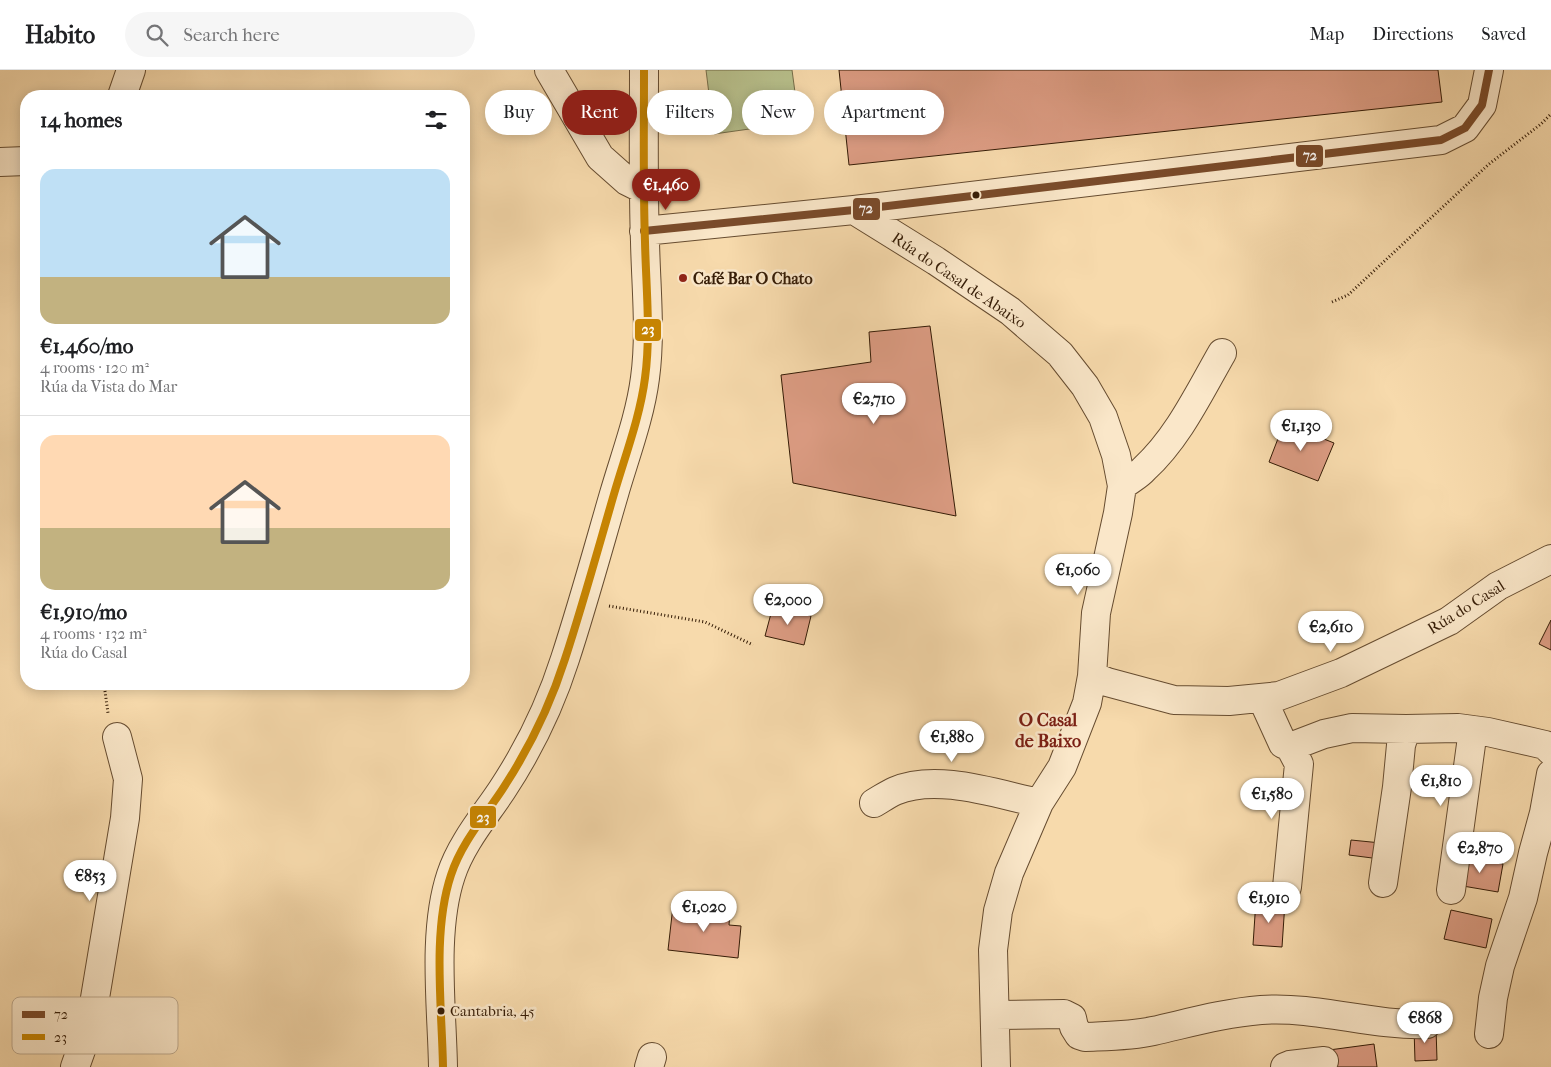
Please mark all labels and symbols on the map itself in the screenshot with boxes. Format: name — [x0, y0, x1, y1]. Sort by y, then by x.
line badge: 72 — [1295, 144, 1324, 168]
text: 72 — [1302, 147, 1317, 164]
pin: €1,460 — [625, 168, 707, 211]
unlabelled marker — [971, 190, 981, 200]
line badge: 72 — [852, 197, 881, 221]
text: 72 — [858, 200, 873, 217]
street label: Rúa do Casal de Abaixo — [888, 228, 1030, 332]
place label: Café Bar O Chato — [693, 269, 813, 288]
marker: Café Bar O Chato — [677, 272, 689, 284]
line badge: 23 — [634, 318, 662, 342]
text: 23 — [642, 321, 655, 338]
pin: €2,710 — [833, 382, 915, 425]
pin: €1,130 — [1260, 410, 1342, 452]
pin: €1,060 — [1037, 554, 1119, 596]
street label: Rúa do Casal — [1424, 575, 1509, 638]
pin: €2,000 — [747, 584, 829, 626]
pin: €2,610 — [1290, 610, 1372, 653]
district label: O Casal de Baixo — [1015, 710, 1081, 752]
pin: €1,880 — [911, 720, 993, 763]
pin: €1,810 — [1400, 764, 1482, 807]
pin: €1,580 — [1231, 778, 1313, 820]
line badge: 23 — [469, 805, 497, 829]
text: 23 — [477, 809, 490, 826]
pin: €2,870 — [1439, 832, 1521, 874]
pin: €853 — [60, 860, 120, 902]
pin: €1,910 — [1228, 882, 1310, 924]
pin: €1,020 — [663, 890, 745, 933]
legend — [12, 997, 178, 1054]
place label: Cantabria, 45 — [450, 1002, 535, 1020]
pin: €868 — [1395, 1002, 1455, 1044]
text: 72 — [54, 1006, 68, 1023]
marker: Cantabria, 45 — [436, 1006, 446, 1016]
text: 23 — [54, 1029, 67, 1046]

